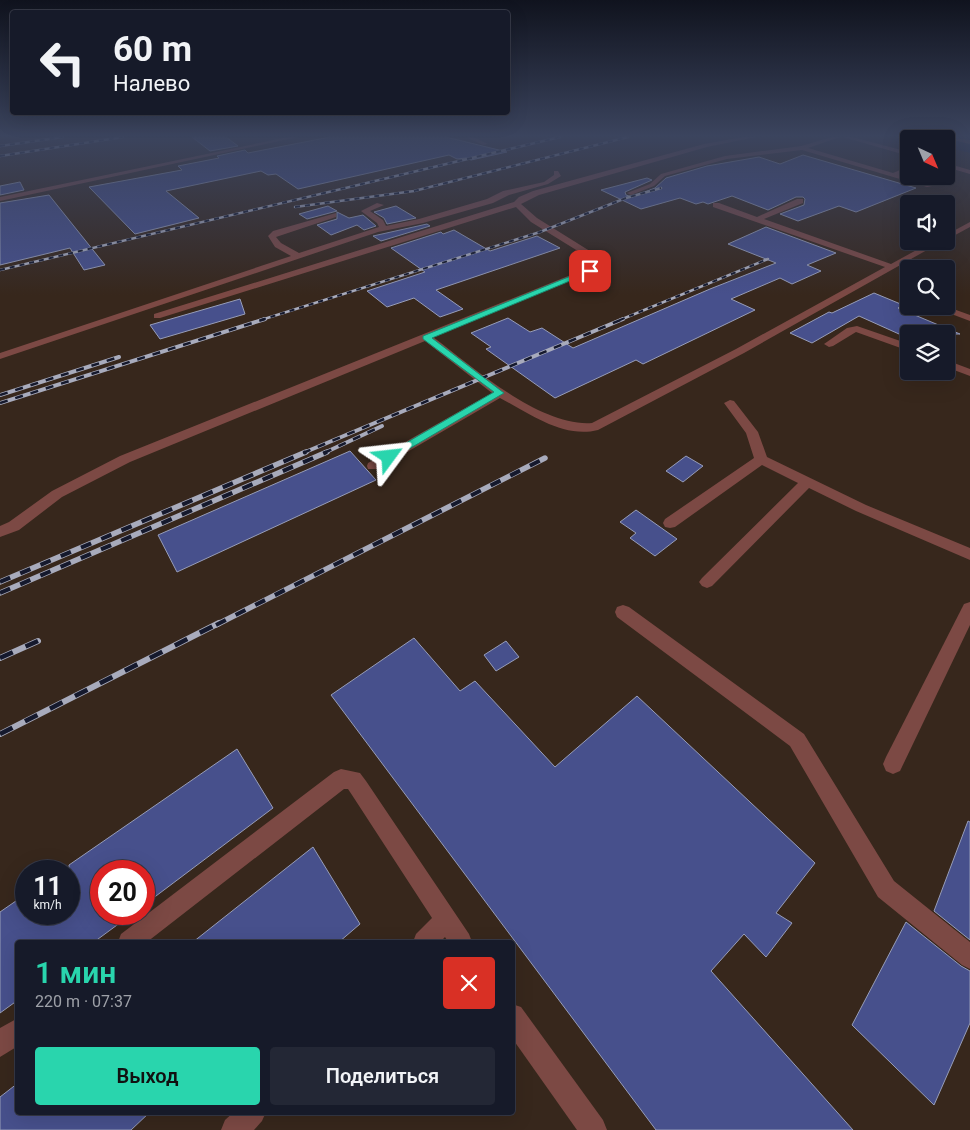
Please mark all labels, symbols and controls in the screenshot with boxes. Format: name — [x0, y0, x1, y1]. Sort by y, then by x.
text: 60 m — [113, 29, 192, 70]
icon: left — [30, 30, 95, 95]
text: Налево — [113, 71, 190, 96]
north arrow — [900, 130, 955, 185]
map controls — [900, 130, 955, 380]
button: sound — [900, 195, 955, 250]
pin — [569, 250, 611, 292]
icon: arrive — [576, 257, 604, 285]
button: search — [900, 260, 955, 315]
button: layers — [900, 325, 955, 380]
position arrow — [362, 430, 414, 482]
speed limit sign: 20 — [90, 860, 155, 925]
text: 11 — [33, 872, 62, 901]
text: km/h — [33, 898, 62, 912]
text: 1 мин — [35, 955, 116, 990]
button: close — [443, 957, 495, 1009]
text: 220 m · 07:37 — [35, 992, 132, 1011]
button: Выход — [35, 1047, 260, 1105]
button: Поделиться — [270, 1047, 495, 1105]

